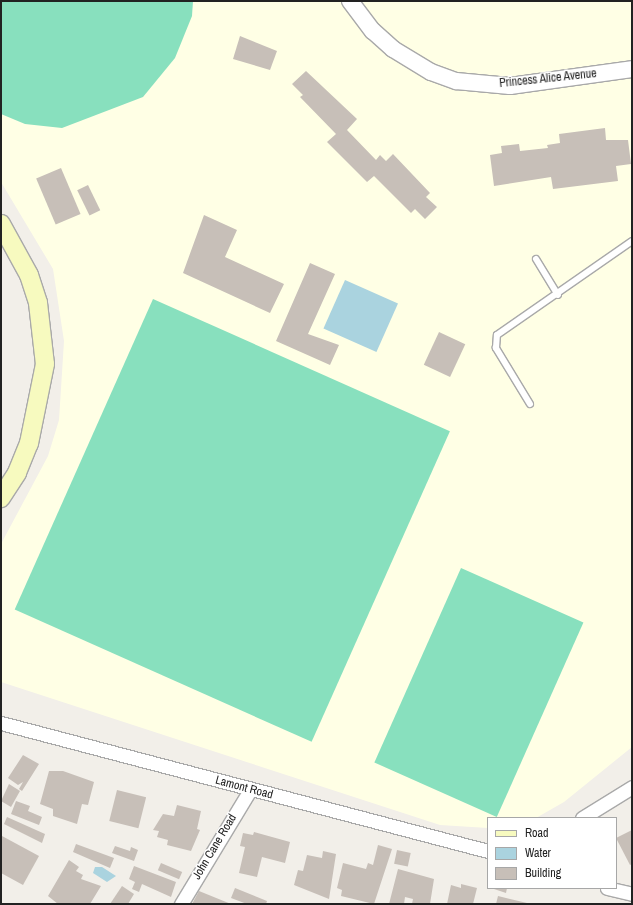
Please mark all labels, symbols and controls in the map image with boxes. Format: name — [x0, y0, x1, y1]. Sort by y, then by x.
street label: Princess Alice Avenue — [498, 67, 598, 91]
street label: Lamont Road — [214, 773, 274, 803]
street label: John Cane Road — [190, 812, 240, 882]
legend — [487, 817, 617, 889]
text: Road — [525, 825, 549, 841]
text: Water — [525, 845, 551, 861]
text: Building — [525, 865, 561, 881]

